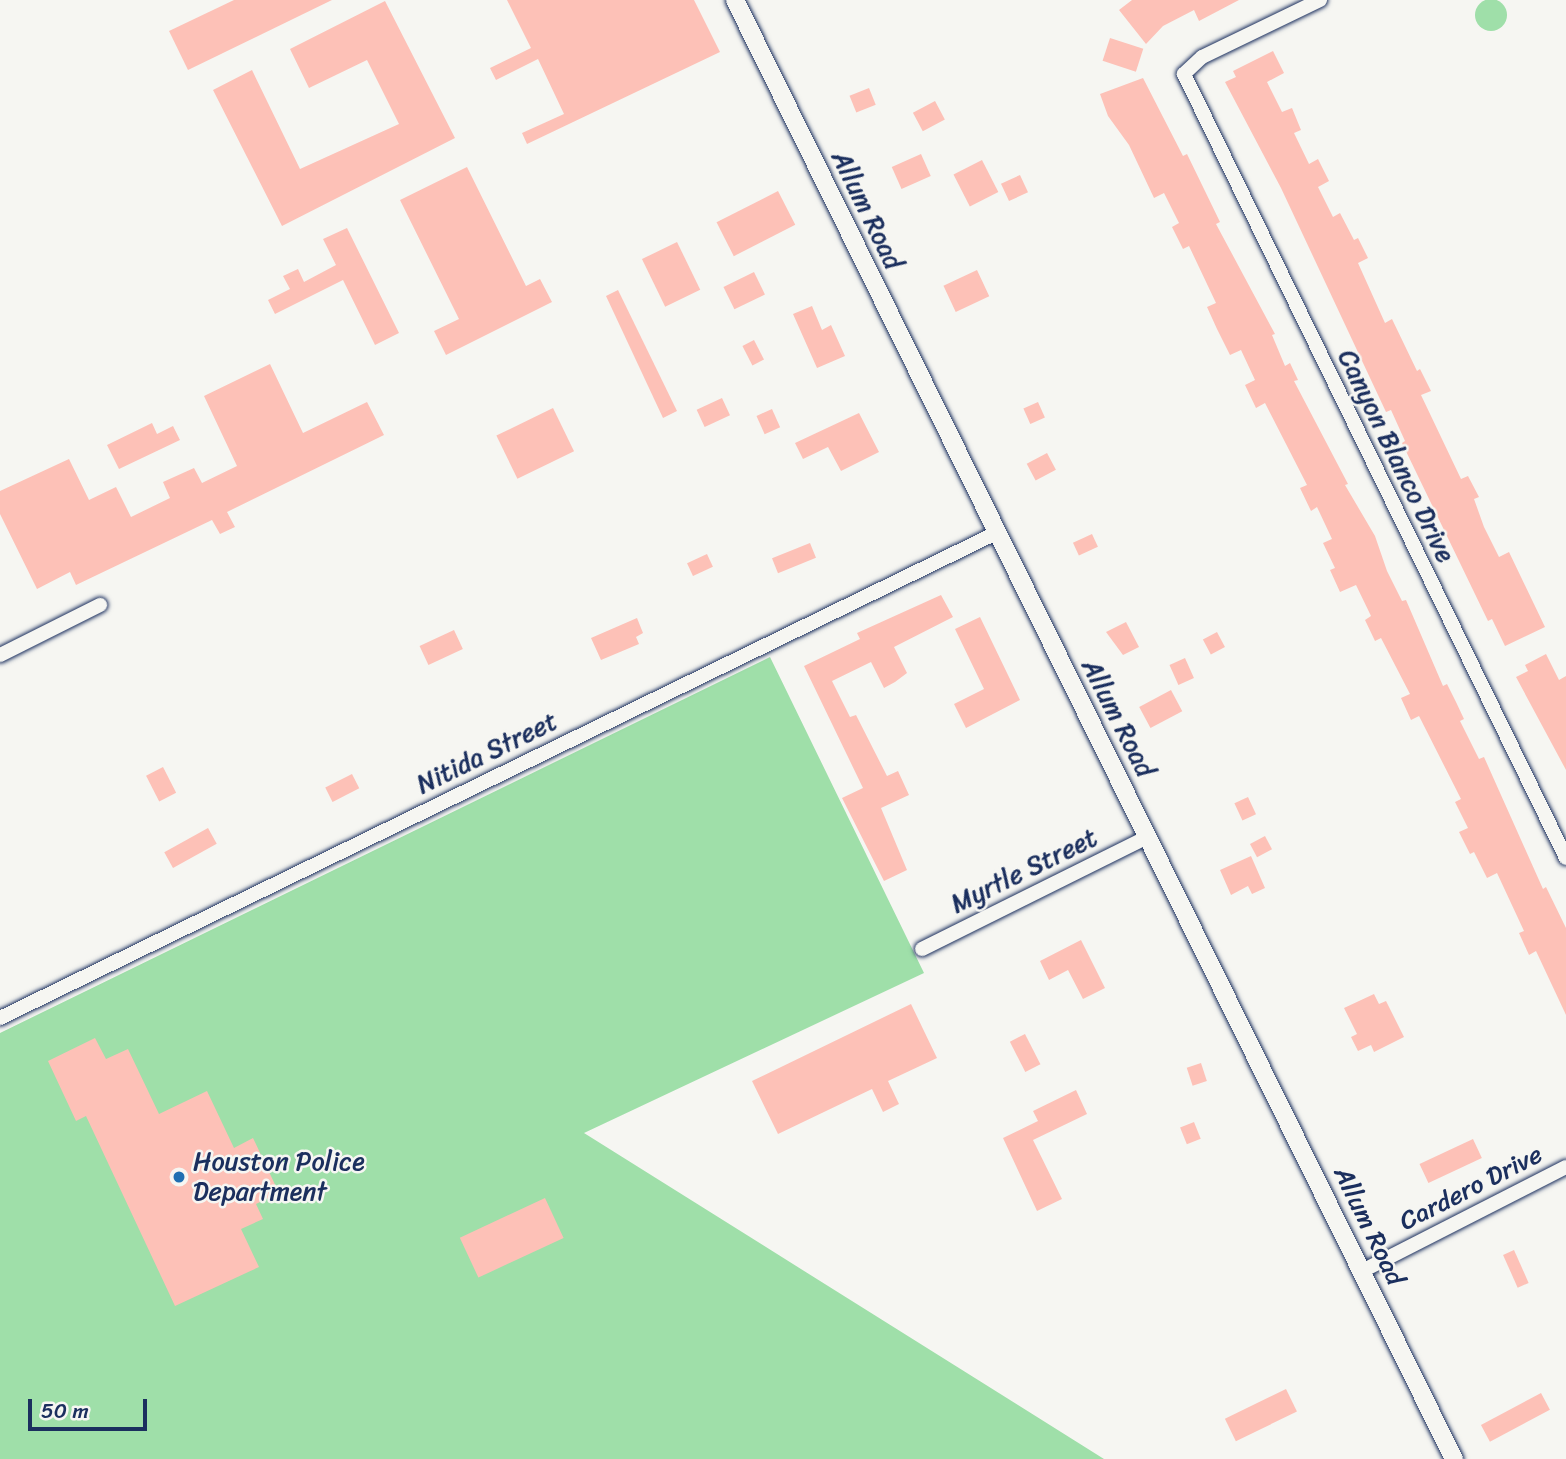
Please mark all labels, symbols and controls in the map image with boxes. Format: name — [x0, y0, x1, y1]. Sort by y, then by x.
street label: Allum Road — [825, 146, 909, 274]
street label: Canyon Blanco Drive — [1331, 344, 1461, 568]
street label: Allum Road — [1075, 654, 1161, 782]
street label: Nitida Street — [411, 705, 563, 801]
street label: Myrtle Street — [946, 822, 1102, 920]
street label: Cardero Drive — [1394, 1139, 1548, 1237]
place label: Houston Police Department — [193, 1146, 365, 1208]
street label: Allum Road — [1327, 1162, 1411, 1290]
marker: Houston Police Department — [171, 1169, 187, 1185]
scale bar — [32, 1386, 150, 1430]
text: 50 m — [41, 1392, 89, 1430]

